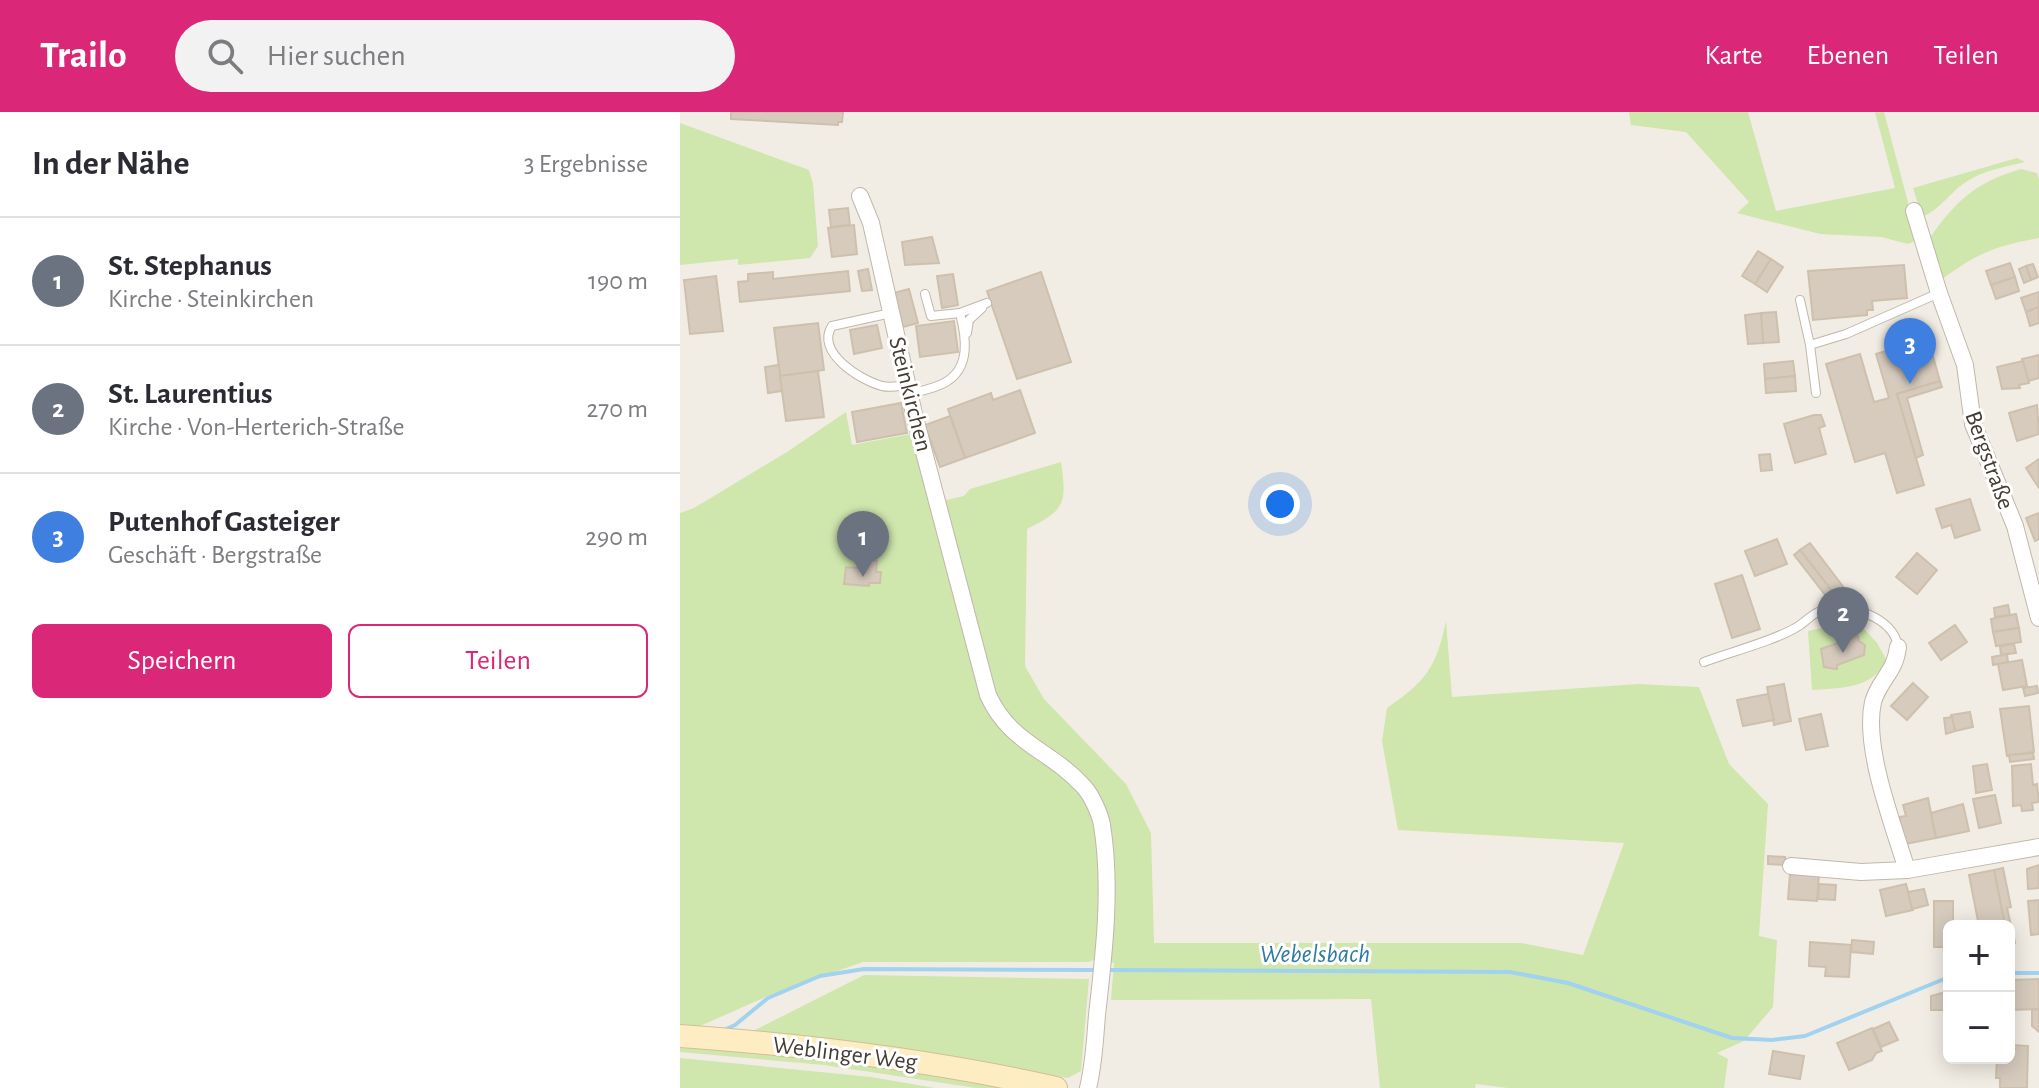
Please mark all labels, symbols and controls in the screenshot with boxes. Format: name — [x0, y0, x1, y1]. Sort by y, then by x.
search box — [175, 20, 735, 92]
icon: search — [203, 34, 247, 78]
text: Trailo — [40, 37, 127, 75]
text: Hier suchen — [267, 41, 406, 71]
text: Karte — [1704, 42, 1763, 70]
text: Ebenen — [1807, 42, 1889, 70]
text: Teilen — [1933, 42, 1999, 70]
text: In der Nähe — [32, 147, 189, 181]
text: 3 Ergebnisse — [524, 151, 648, 177]
text: St. Stephanus — [108, 251, 272, 281]
text: 1 — [53, 268, 63, 294]
text: 190 m — [588, 268, 648, 294]
text: Kirche · Steinkirchen — [108, 286, 314, 312]
pin: 3 — [1884, 318, 1936, 384]
street label: Steinkirchen — [884, 334, 936, 454]
text: St. Laurentius — [108, 379, 273, 409]
text: 2 — [52, 396, 64, 422]
text: 270 m — [587, 396, 648, 422]
street label: Bergstraße — [1960, 408, 2018, 513]
text: Kirche · Von-Herterich-Straße — [108, 414, 404, 440]
your location — [1260, 484, 1300, 524]
text: Putenhof Gasteiger — [108, 507, 340, 537]
pin: 1 — [837, 511, 889, 577]
text: 3 — [52, 524, 64, 550]
text: 290 m — [585, 524, 648, 550]
text: Geschäft · Bergstraße — [108, 542, 322, 568]
pin: 2 — [1817, 587, 1869, 653]
button: Speichern — [32, 624, 332, 698]
button: Teilen — [348, 624, 648, 698]
map controls — [1943, 920, 2015, 1064]
button: + — [1943, 920, 2015, 992]
water label: Webelsbach — [1260, 941, 1370, 967]
button: − — [1943, 992, 2015, 1064]
street label: Weblinger Weg — [771, 1033, 919, 1075]

